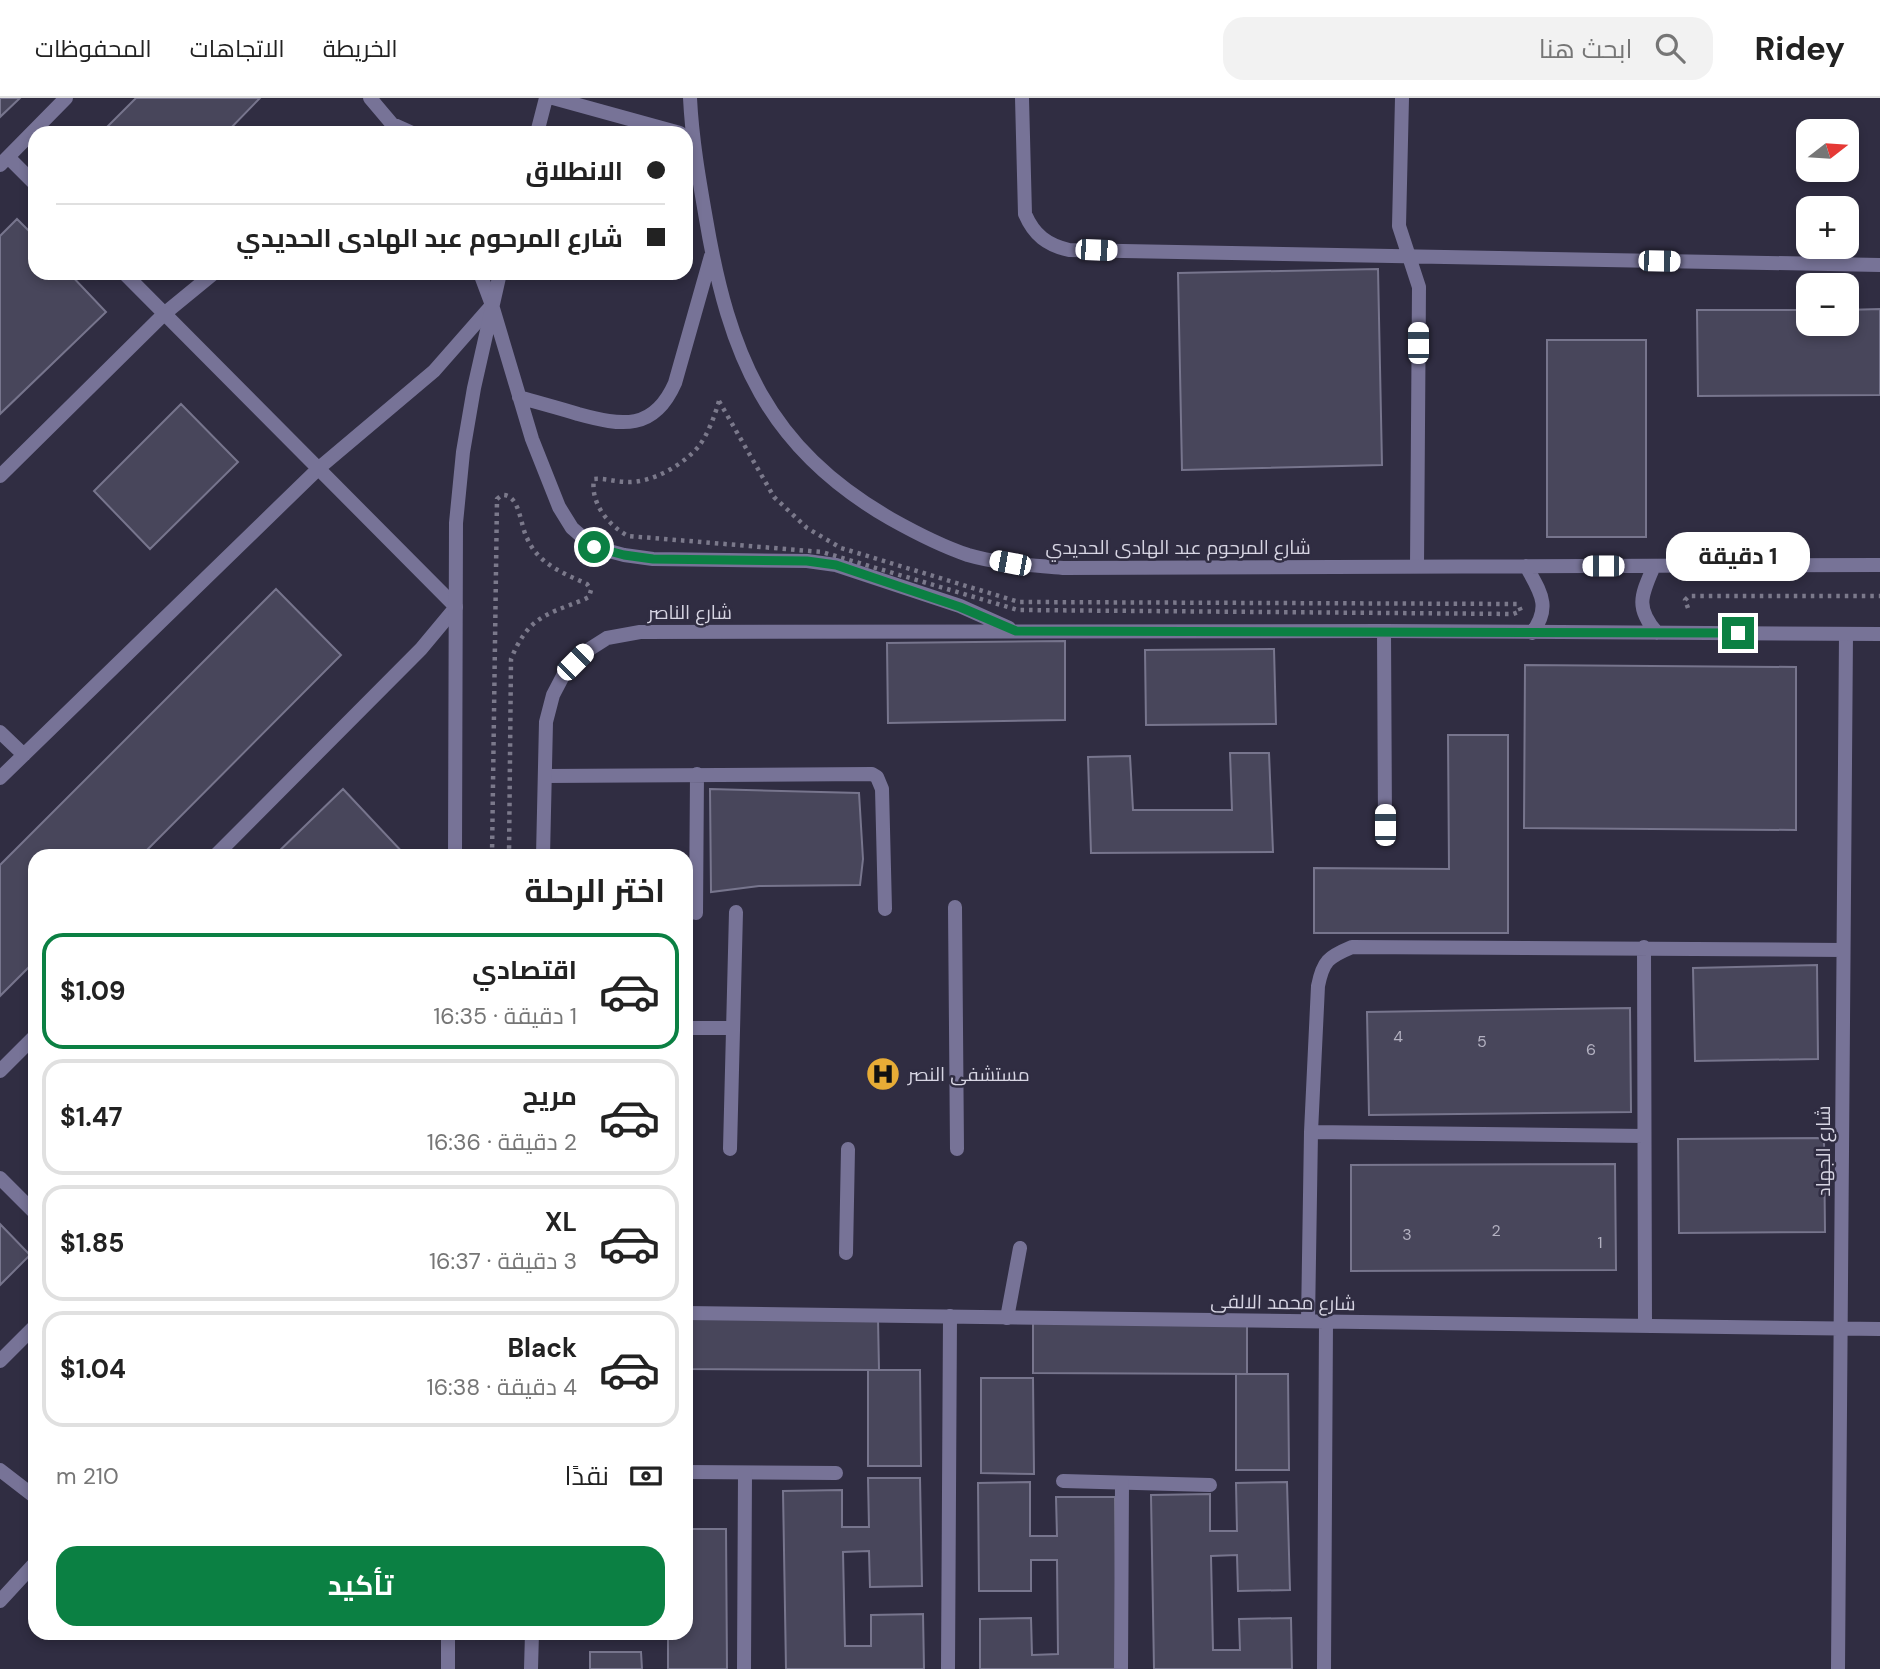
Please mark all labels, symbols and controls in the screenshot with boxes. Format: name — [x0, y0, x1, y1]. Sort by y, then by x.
search box — [1223, 17, 1713, 80]
text: Ridey — [1755, 27, 1845, 70]
icon: search — [1651, 29, 1689, 67]
text: ابحث هنا — [1539, 32, 1633, 66]
text: المحفوظات — [35, 33, 152, 64]
text: الاتجاهات — [190, 33, 285, 64]
text: الخريطة — [323, 33, 398, 64]
north arrow — [1796, 119, 1858, 182]
map controls — [1796, 119, 1859, 336]
text: الانطلاق — [525, 154, 623, 188]
button: + — [1796, 196, 1859, 259]
text: شارع المرحوم عبد الهادى الحديدي — [236, 221, 623, 255]
car — [1075, 239, 1118, 261]
car — [1638, 250, 1681, 272]
button: − — [1796, 273, 1859, 336]
car — [1408, 322, 1429, 364]
route start — [578, 531, 610, 563]
callout: 1 دقيقة — [1666, 532, 1810, 580]
street label: شارع المرحوم عبد الهادى الحديدي — [1045, 535, 1311, 562]
text: 1 دقيقة — [1699, 541, 1777, 571]
car — [988, 549, 1033, 577]
car — [1583, 556, 1625, 577]
street label: شارع الناصر — [647, 600, 732, 626]
route end — [1722, 617, 1754, 649]
car — [553, 640, 598, 684]
car — [1375, 804, 1396, 846]
text: اختر الرحلة — [524, 870, 665, 912]
text: اقتصادي — [472, 953, 577, 987]
icon: car — [598, 960, 661, 1023]
text: $1.09 — [60, 974, 126, 1008]
text: 1 دقيقة · 16:35 — [433, 1001, 577, 1031]
house number: 4 — [1393, 1026, 1403, 1047]
house number: 5 — [1477, 1031, 1487, 1052]
house number: 6 — [1586, 1039, 1596, 1060]
hospital icon: مستشفى النصر — [864, 1055, 902, 1093]
place label: مستشفى النصر — [907, 1062, 1030, 1087]
text: مريح — [522, 1079, 577, 1113]
icon: car — [598, 1086, 661, 1149]
text: $1.47 — [60, 1100, 123, 1134]
street label: شارع الجهاد — [1811, 1106, 1837, 1196]
text: 2 دقيقة · 16:36 — [427, 1127, 577, 1157]
text: XL — [545, 1205, 577, 1239]
icon: car — [598, 1212, 661, 1275]
house number: 2 — [1491, 1220, 1501, 1241]
house number: 3 — [1402, 1224, 1412, 1245]
text: $1.85 — [60, 1226, 124, 1260]
house number: 1 — [1598, 1232, 1603, 1253]
text: 3 دقيقة · 16:37 — [429, 1246, 577, 1276]
street label: شارع محمد الالفى — [1210, 1289, 1356, 1317]
text: Black — [507, 1331, 577, 1365]
icon: car — [598, 1338, 661, 1401]
text: $1.04 — [60, 1352, 126, 1386]
text: 4 دقيقة · 16:38 — [426, 1372, 577, 1402]
icon: cash — [627, 1457, 665, 1495]
text: نقدًا — [565, 1459, 609, 1493]
text: 210 m — [56, 1461, 119, 1491]
button: تأكيد — [56, 1546, 665, 1626]

